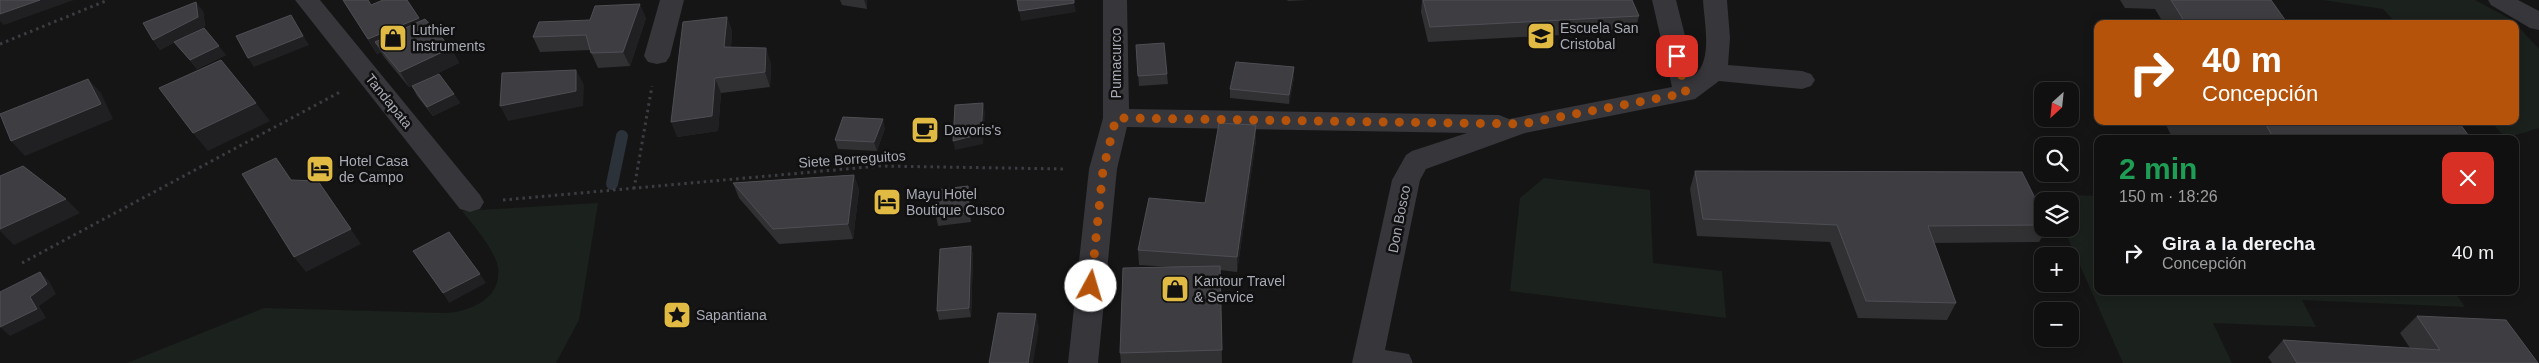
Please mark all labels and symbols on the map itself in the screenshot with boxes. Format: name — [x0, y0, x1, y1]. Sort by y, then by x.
place label: Escuela San Cristobal — [1560, 20, 1639, 52]
school or university icon: Escuela San Cristobal — [1526, 21, 1556, 51]
place label: Luthier Instruments — [412, 22, 485, 54]
shop icon: Luthier Instruments — [378, 23, 408, 53]
street label: Pumacurco — [1108, 27, 1124, 98]
pin — [1656, 35, 1698, 77]
street label: Tandapata — [362, 71, 416, 132]
north arrow — [2034, 82, 2079, 128]
cafe icon: Davoris's — [910, 115, 940, 145]
place label: Davoris's — [944, 122, 1001, 138]
street label: Siete Borreguitos — [798, 147, 906, 171]
place label: Hotel Casa de Campo — [339, 153, 408, 185]
hotel icon: Hotel Casa de Campo — [305, 154, 335, 184]
street label: Don Bosco — [1385, 184, 1413, 254]
place label: Mayu Hotel Boutique Cusco — [906, 186, 1005, 218]
hotel icon: Mayu Hotel Boutique Cusco — [872, 187, 902, 217]
position arrow — [1064, 259, 1116, 311]
place label: Kantour Travel & Service — [1194, 273, 1285, 305]
shop icon: Kantour Travel & Service — [1160, 274, 1190, 304]
place icon: Sapantiana — [662, 300, 692, 330]
place label: Sapantiana — [696, 307, 767, 323]

